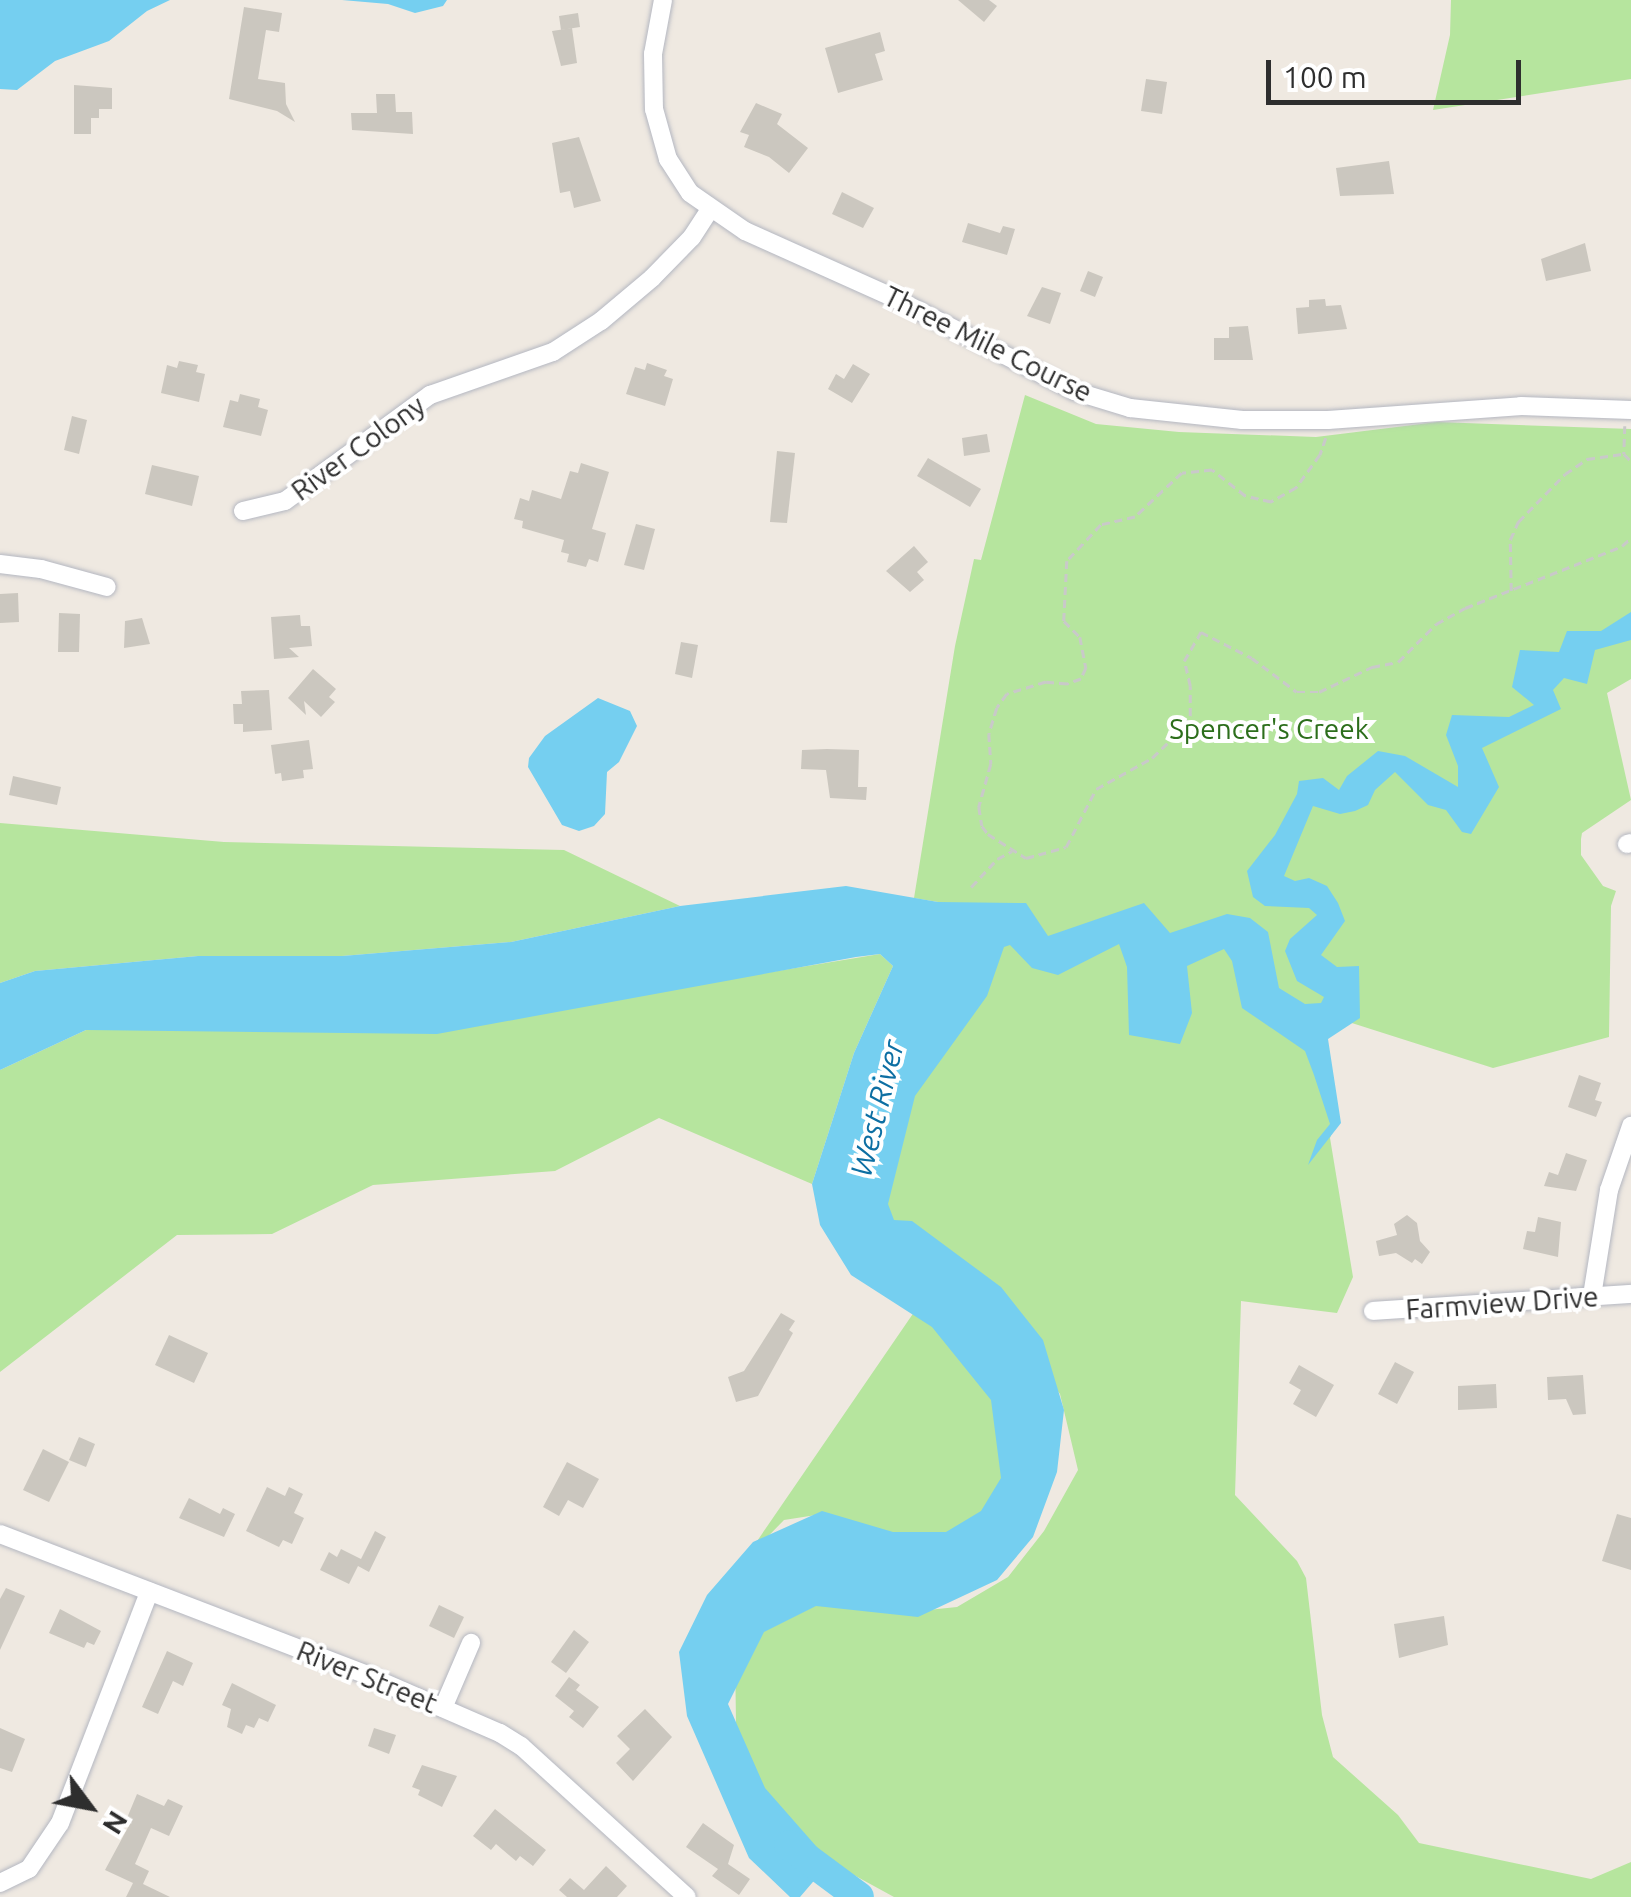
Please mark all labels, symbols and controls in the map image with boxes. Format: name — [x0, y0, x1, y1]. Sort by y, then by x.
scale bar — [1271, 40, 1526, 102]
text: 100 m — [1283, 60, 1367, 94]
street label: Three Mile Course — [878, 279, 1098, 409]
street label: River Colony — [285, 388, 431, 508]
park label: Spencer's Creek — [1169, 712, 1369, 746]
water label: West River — [843, 1036, 911, 1180]
street label: Farmview Drive — [1405, 1280, 1599, 1326]
street label: River Street — [292, 1634, 442, 1720]
north arrow — [40, 1757, 140, 1857]
text: N — [97, 1806, 135, 1840]

